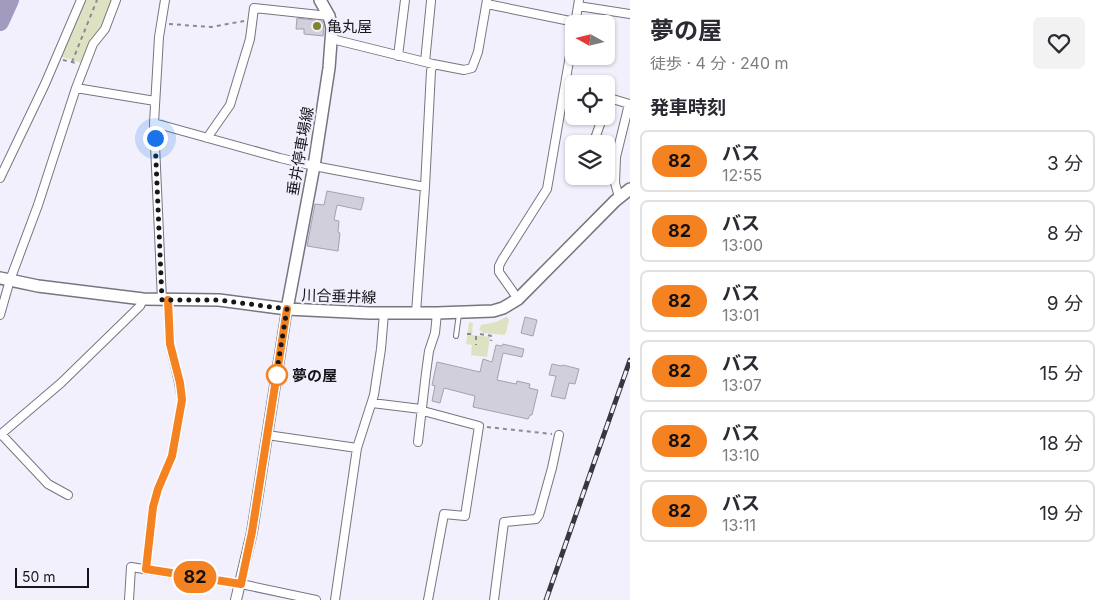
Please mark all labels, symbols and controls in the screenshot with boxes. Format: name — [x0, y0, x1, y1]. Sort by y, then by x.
north arrow — [565, 15, 615, 65]
map controls — [565, 15, 615, 185]
text: 夢の屋 — [650, 16, 722, 45]
place label: 亀丸屋 — [327, 17, 372, 36]
button: heart — [1033, 17, 1085, 69]
marker: 亀丸屋 — [311, 20, 323, 32]
text: 徒歩 · 4 分 · 240 m — [650, 53, 789, 73]
button: locate — [565, 75, 615, 125]
text: 発車時刻 — [650, 96, 726, 119]
street label: 垂井停車場線 — [283, 105, 317, 197]
your location — [143, 126, 168, 151]
button: layers — [565, 135, 615, 185]
text: バス — [722, 142, 760, 165]
text: 82 — [668, 150, 691, 171]
text: 3 分 — [1047, 152, 1083, 175]
text: 12:55 — [722, 165, 762, 185]
text: バス — [722, 212, 760, 235]
text: 82 — [668, 220, 691, 241]
text: 8 分 — [1047, 222, 1083, 245]
text: 13:00 — [722, 235, 763, 255]
text: バス — [722, 282, 760, 305]
street label: 川合垂井線 — [301, 285, 377, 307]
text: 82 — [668, 290, 691, 311]
text: 9 分 — [1047, 292, 1083, 315]
text: 13:01 — [722, 305, 760, 325]
text: バス — [722, 352, 760, 375]
text: 82 — [668, 360, 691, 381]
text: 15 分 — [1039, 362, 1083, 385]
marker: 夢の屋 — [266, 364, 288, 386]
place label: 夢の屋 — [292, 366, 337, 385]
text: 13:07 — [722, 375, 762, 395]
text: バス — [722, 422, 760, 445]
text: 82 — [668, 430, 691, 451]
text: 18 分 — [1039, 432, 1083, 455]
text: 13:10 — [722, 445, 760, 465]
text: バス — [722, 492, 760, 515]
text: 82 — [668, 500, 691, 521]
text: 19 分 — [1039, 502, 1083, 525]
text: 13:11 — [722, 515, 756, 535]
line badge: 82 — [172, 561, 218, 593]
scale bar — [15, 565, 89, 588]
text: 82 — [183, 566, 207, 587]
text: 50 m — [22, 568, 56, 585]

